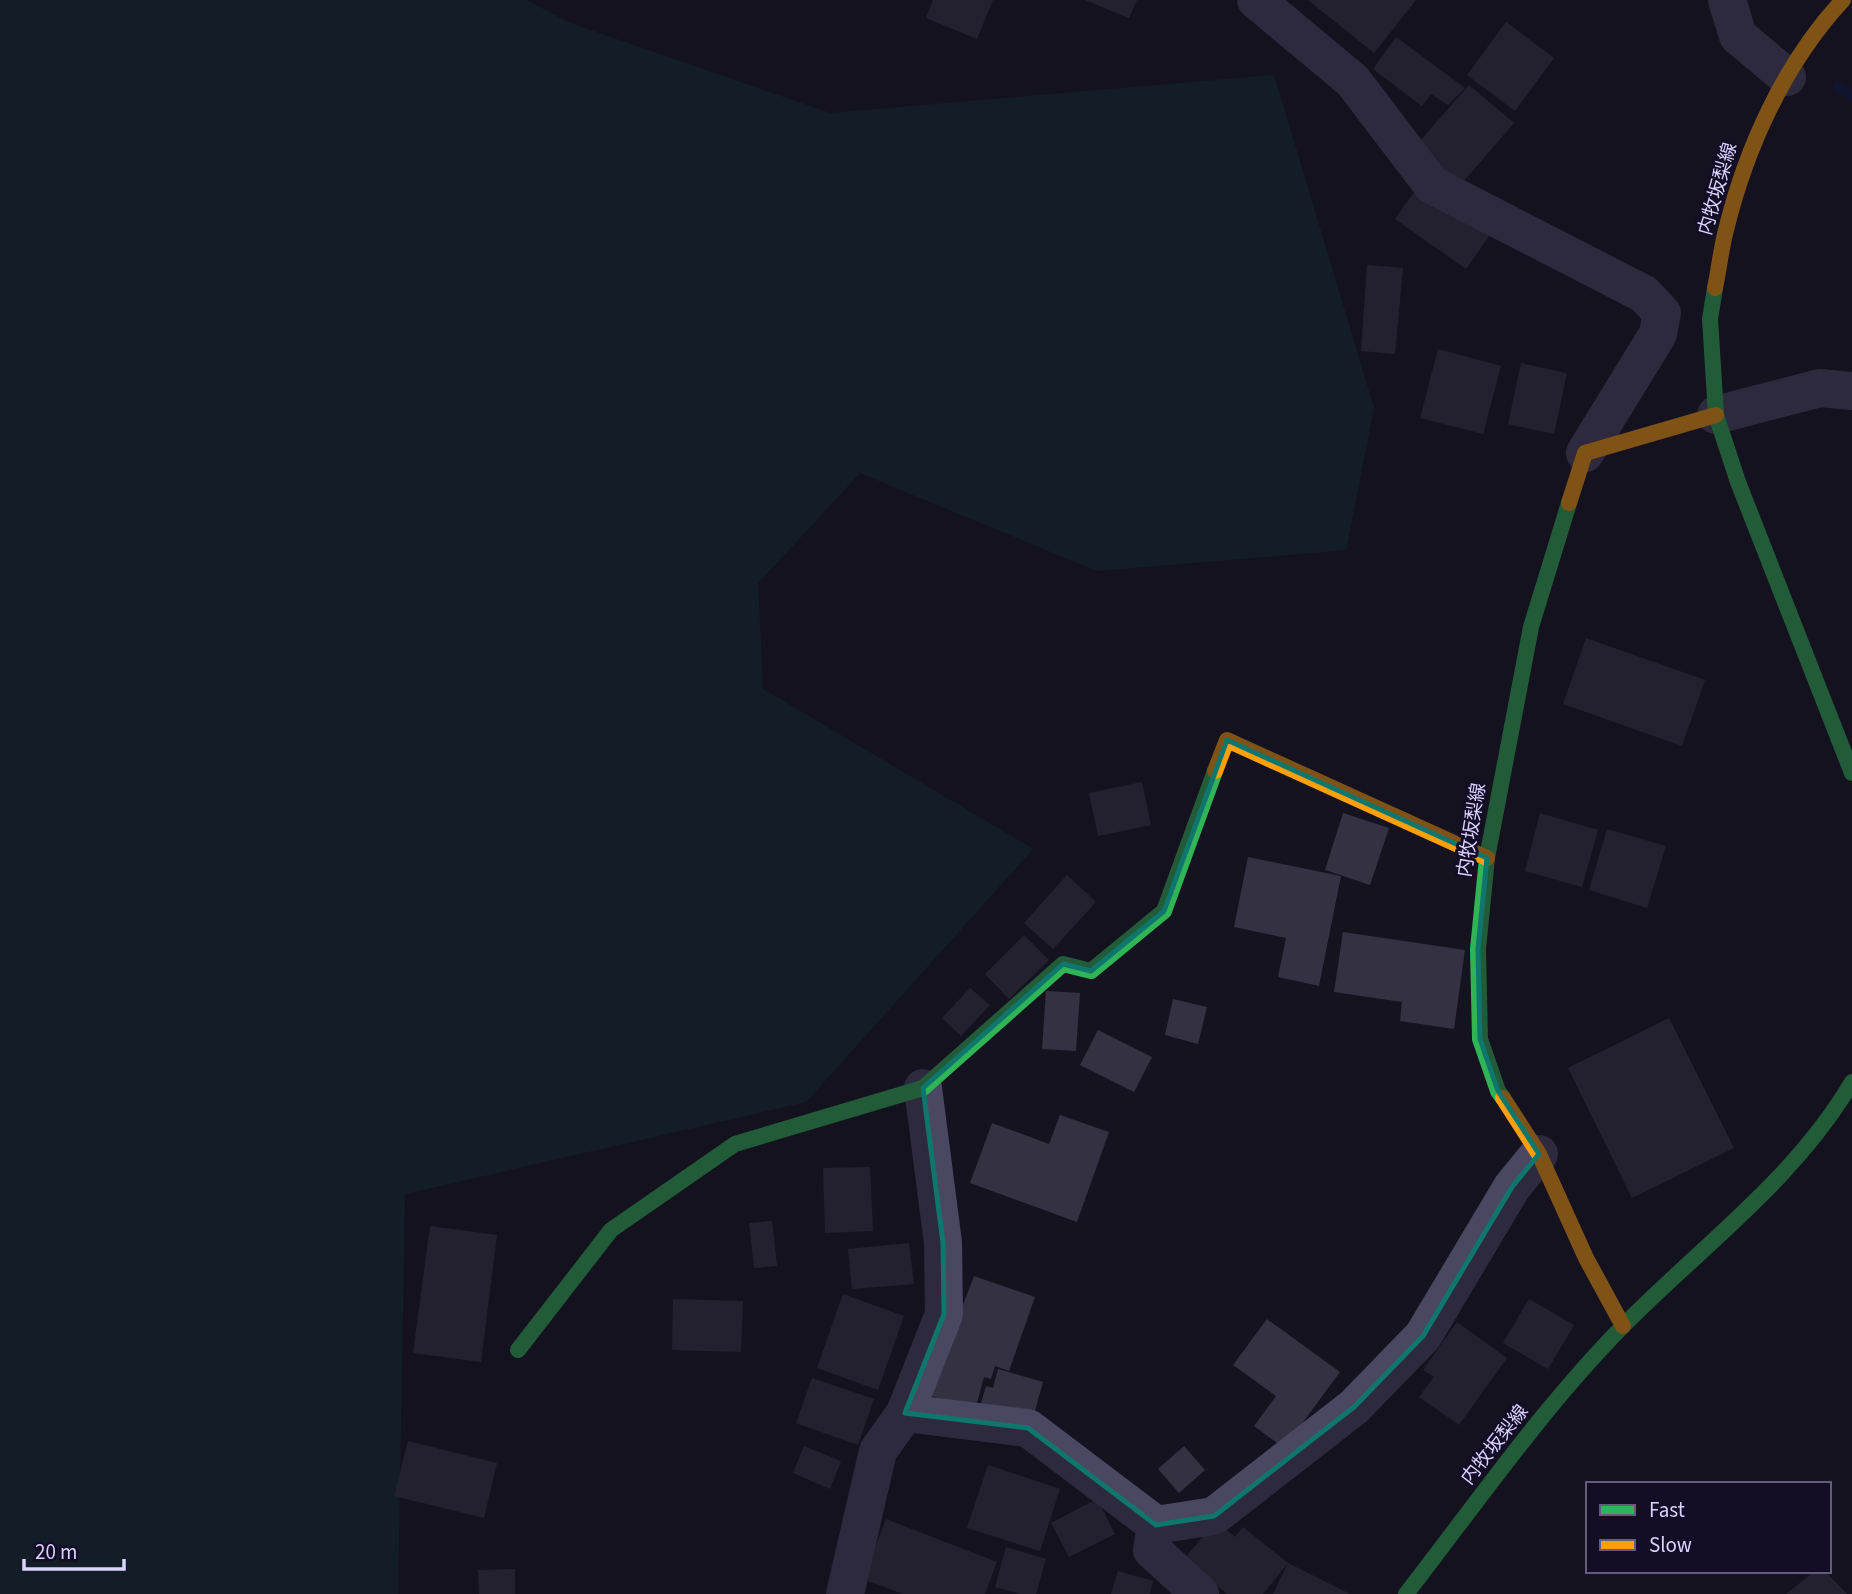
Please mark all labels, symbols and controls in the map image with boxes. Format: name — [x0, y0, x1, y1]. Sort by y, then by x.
street label: 内牧坂梨線 — [1692, 140, 1744, 238]
street label: 内牧坂梨線 — [1451, 781, 1493, 879]
street label: 内牧坂梨線 — [1455, 1399, 1535, 1491]
legend — [1586, 1482, 1831, 1573]
text: Fast — [1649, 1495, 1685, 1525]
scale bar — [24, 1528, 124, 1572]
text: Slow — [1649, 1530, 1692, 1560]
text: 20 m — [35, 1537, 77, 1567]

